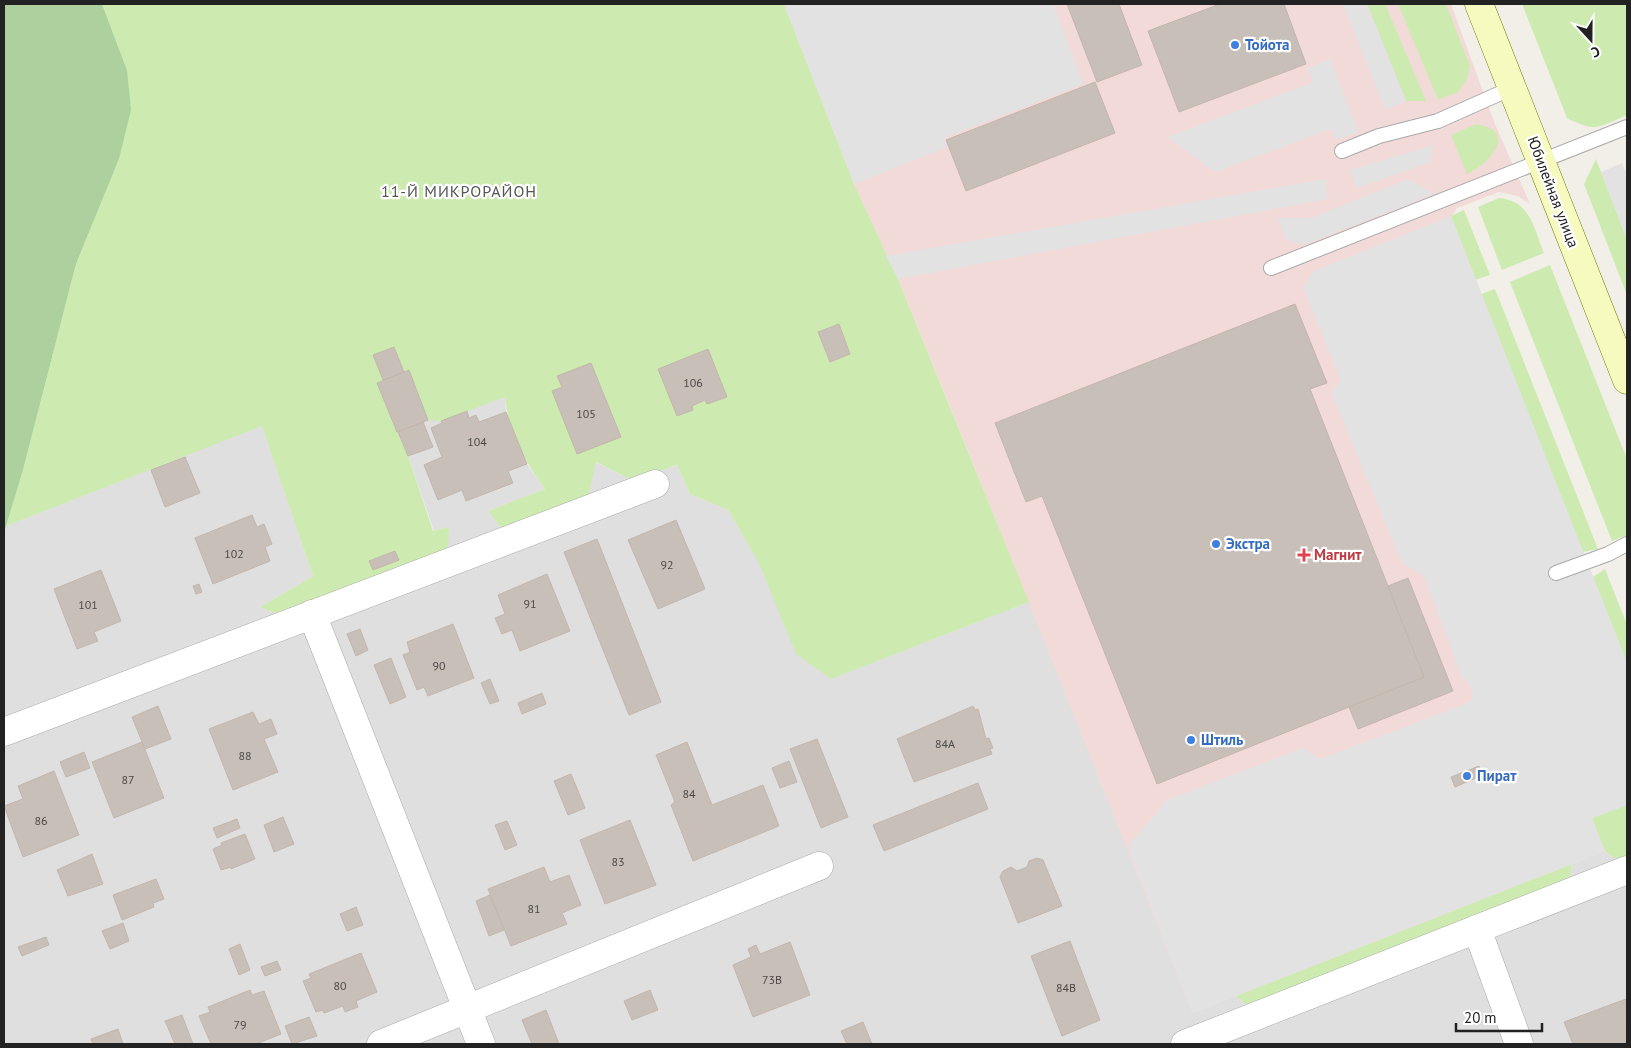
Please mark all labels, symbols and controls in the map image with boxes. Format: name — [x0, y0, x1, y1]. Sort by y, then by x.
north arrow — [1566, 15, 1616, 65]
place label: Тойота — [1245, 35, 1289, 54]
marker: Тойота — [1229, 39, 1241, 51]
text: С — [1589, 42, 1603, 62]
street label: Юбилейная улица — [1523, 133, 1583, 250]
district label: 11-Й МИКРОРАЙОН — [381, 181, 537, 201]
house number: 106 — [683, 375, 703, 390]
house number: 105 — [576, 406, 596, 421]
house number: 104 — [467, 434, 487, 449]
place label: Экстра — [1226, 534, 1270, 553]
marker: Экстра — [1210, 538, 1222, 550]
place label: Магнит — [1314, 545, 1362, 564]
house number: 102 — [224, 546, 244, 561]
marker: Магнит — [1298, 549, 1310, 561]
house number: 92 — [660, 557, 674, 572]
house number: 91 — [523, 596, 537, 611]
house number: 101 — [78, 597, 98, 612]
house number: 90 — [432, 658, 446, 673]
place label: Штиль — [1201, 730, 1244, 749]
marker: Штиль — [1185, 734, 1197, 746]
house number: 84А — [935, 736, 955, 751]
house number: 88 — [238, 748, 252, 763]
place label: Пират — [1477, 766, 1517, 785]
marker: Пират — [1461, 770, 1473, 782]
house number: 87 — [121, 772, 135, 787]
house number: 84 — [682, 786, 696, 801]
house number: 86 — [34, 813, 48, 828]
house number: 83 — [611, 854, 625, 869]
house number: 81 — [527, 901, 541, 916]
house number: 73В — [762, 972, 782, 987]
house number: 80 — [333, 978, 347, 993]
house number: 84В — [1056, 980, 1076, 995]
scale bar — [1456, 1000, 1542, 1032]
text: 20 m — [1464, 1008, 1497, 1027]
house number: 79 — [233, 1017, 247, 1032]

